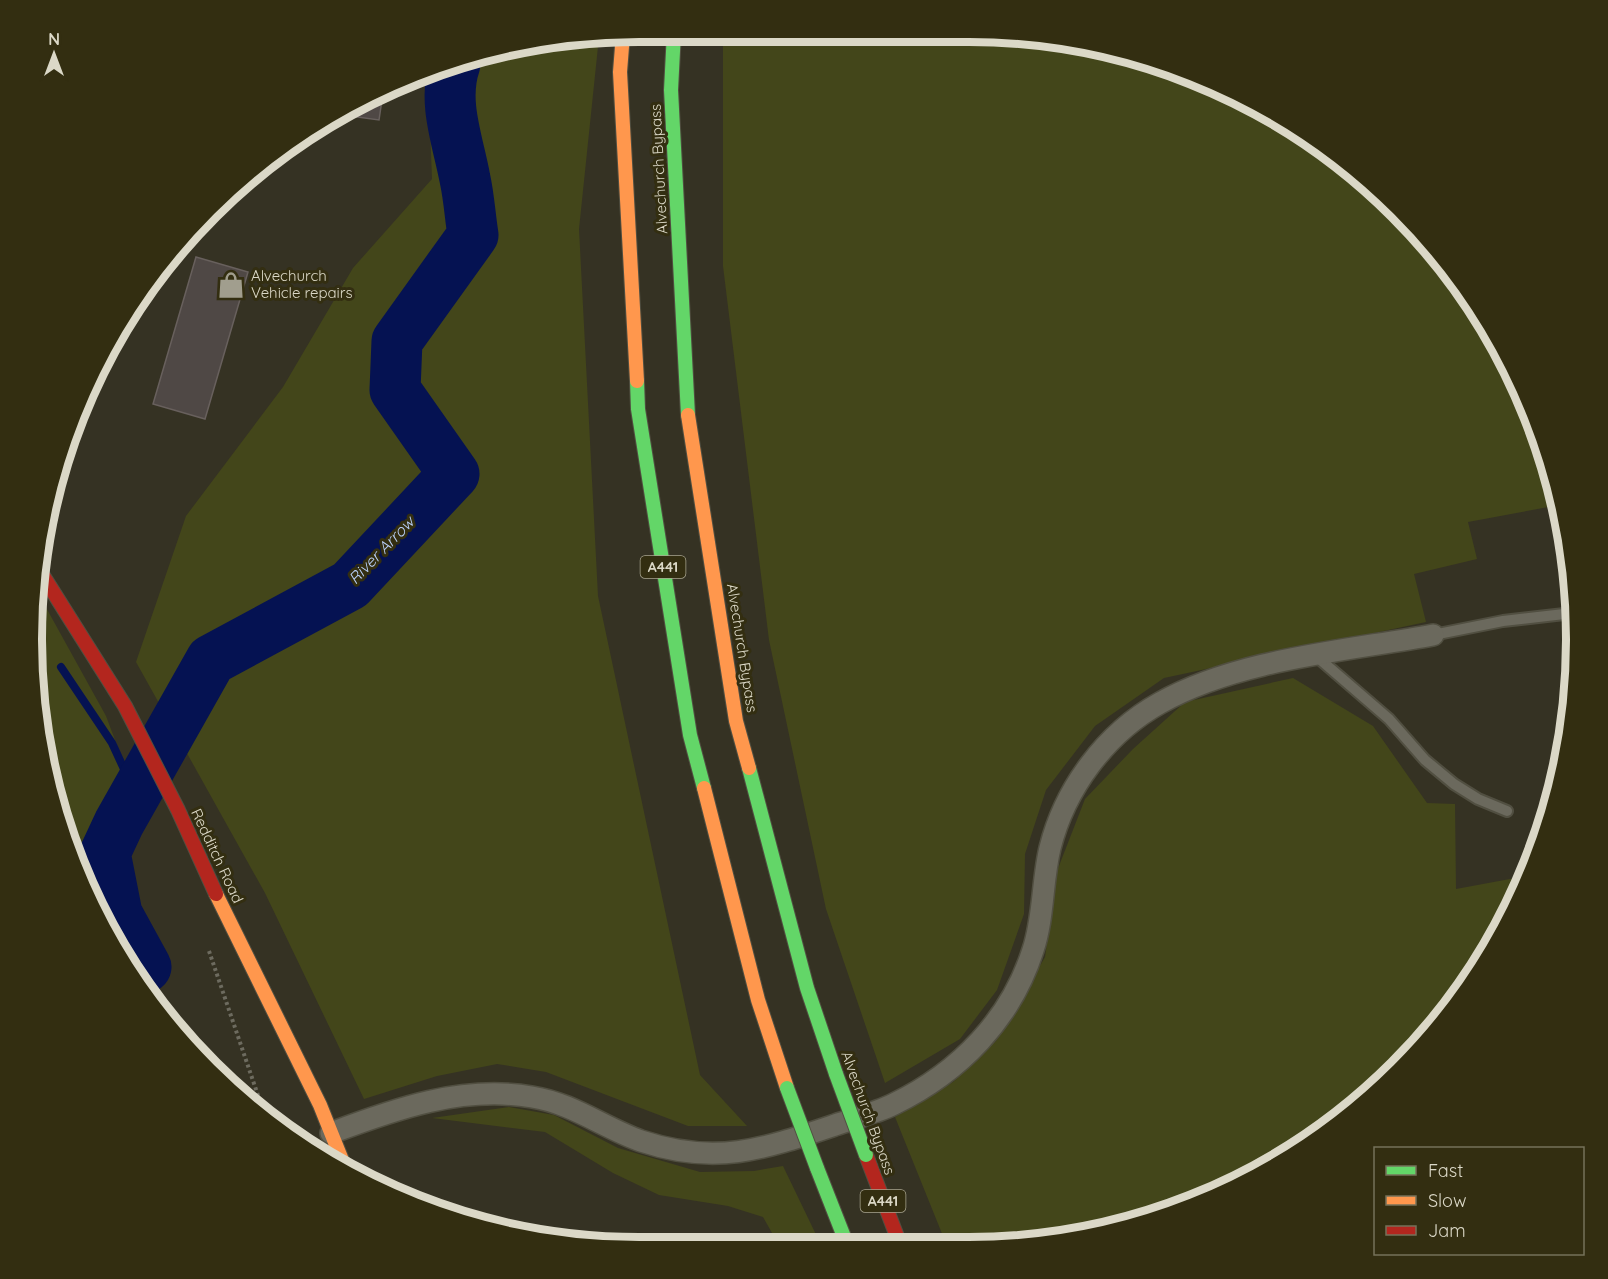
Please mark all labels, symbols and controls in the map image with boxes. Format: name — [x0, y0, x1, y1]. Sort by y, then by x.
north arrow — [24, 24, 84, 84]
text: N — [48, 29, 60, 49]
street label: Alvechurch Bypass — [646, 103, 671, 235]
place label: Alvechurch Vehicle repairs — [251, 266, 353, 302]
shop icon: Alvechurch Vehicle repairs — [216, 270, 246, 300]
water label: River Arrow — [344, 511, 419, 588]
road number: A441 — [640, 556, 686, 578]
street label: Alvechurch Bypass — [723, 582, 762, 714]
street label: Redditch Road — [187, 805, 248, 906]
street label: Alvechurch Bypass — [837, 1048, 900, 1177]
legend — [1374, 1147, 1584, 1255]
text: Fast — [1428, 1159, 1463, 1182]
text: Slow — [1428, 1189, 1466, 1212]
road number: A441 — [860, 1190, 906, 1212]
text: Jam — [1428, 1219, 1466, 1242]

